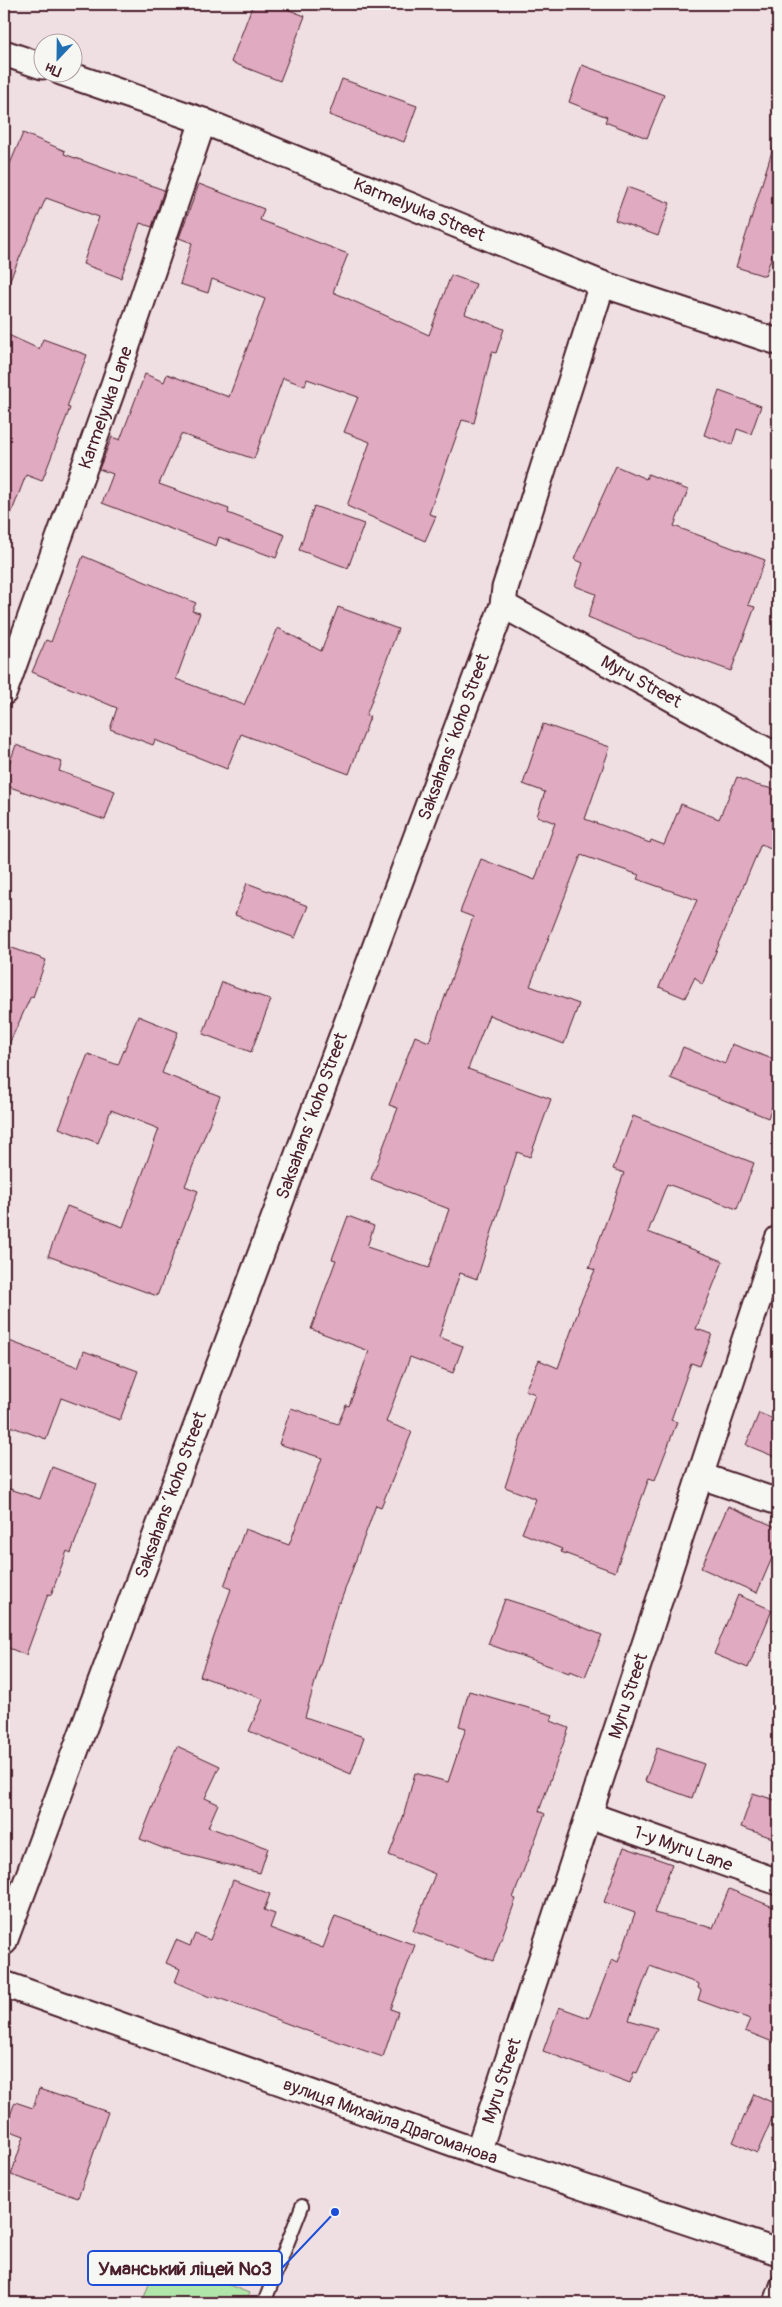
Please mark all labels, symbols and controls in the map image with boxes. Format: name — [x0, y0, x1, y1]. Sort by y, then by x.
north arrow — [32, 32, 82, 82]
text: Пн — [43, 59, 64, 80]
street label: Karmelyuka Street — [350, 172, 489, 247]
street label: Karmelyuka Lane — [73, 343, 138, 472]
street label: Saksahansʹkoho Street — [413, 650, 495, 824]
street label: Myru Street — [597, 650, 686, 713]
street label: Saksahansʹkoho Street — [271, 1029, 353, 1203]
street label: Saksahansʹkoho Street — [130, 1408, 212, 1582]
street label: Myru Street — [603, 1649, 653, 1742]
street label: 1-y Myru Lane — [631, 1820, 736, 1877]
street label: Myru Street — [477, 2034, 526, 2127]
street label: вулиця Михайла Драгоманова — [280, 2072, 501, 2169]
callout: Уманський ліцей №3 — [88, 2251, 282, 2285]
text: Уманський ліцей №3 — [98, 2257, 272, 2281]

